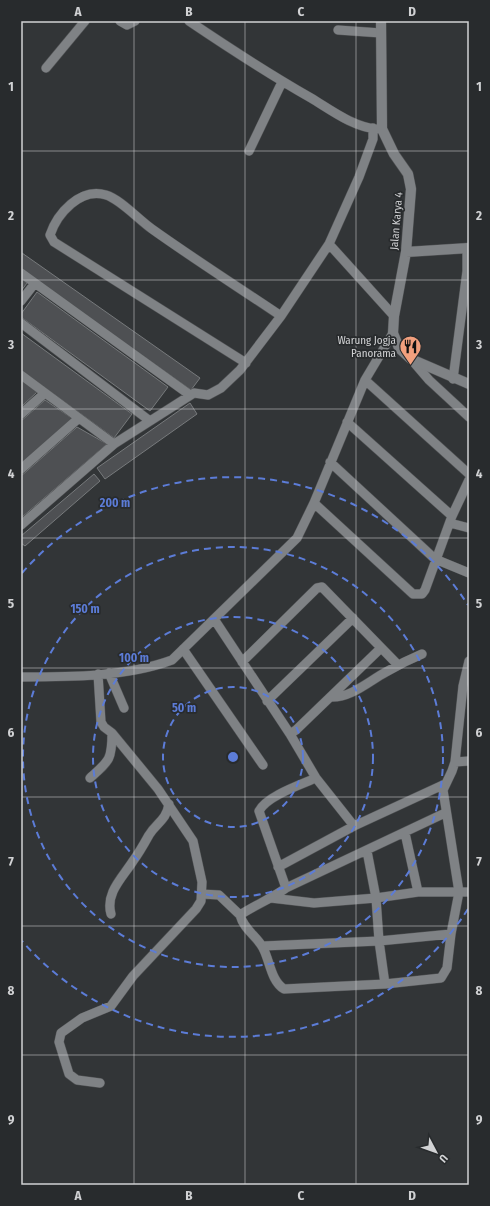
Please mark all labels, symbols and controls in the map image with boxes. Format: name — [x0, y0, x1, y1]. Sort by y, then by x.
text: A — [73, 4, 82, 19]
text: B — [185, 4, 193, 19]
text: C — [298, 4, 305, 19]
text: D — [408, 4, 416, 19]
text: 1 — [8, 79, 14, 94]
text: 1 — [476, 79, 482, 94]
street label: Jalan Karya 4 — [387, 191, 406, 250]
text: 2 — [7, 208, 14, 223]
text: 2 — [475, 208, 482, 223]
restaurant icon: Warung Jogja Panorama — [398, 333, 424, 366]
place label: Warung Jogja Panorama — [337, 334, 396, 360]
text: 3 — [7, 337, 14, 352]
text: 3 — [475, 337, 482, 352]
text: 4 — [8, 466, 15, 481]
text: 4 — [476, 466, 483, 481]
text: 200 m — [99, 496, 130, 510]
text: 5 — [8, 596, 14, 611]
text: 5 — [476, 596, 482, 611]
text: 150 m — [70, 602, 100, 616]
text: 100 m — [119, 651, 149, 665]
text: 50 m — [172, 701, 196, 715]
text: 6 — [8, 725, 15, 740]
text: 6 — [476, 725, 483, 740]
centre of rings — [226, 750, 240, 764]
text: 7 — [8, 854, 14, 869]
text: 7 — [476, 854, 482, 869]
text: 8 — [8, 983, 15, 998]
text: 8 — [476, 983, 483, 998]
text: 9 — [8, 1112, 15, 1127]
text: 9 — [476, 1112, 483, 1127]
north arrow — [416, 1132, 456, 1172]
text: U — [436, 1152, 450, 1165]
text: A — [73, 1188, 82, 1203]
text: B — [185, 1188, 193, 1203]
text: C — [298, 1188, 305, 1203]
text: D — [408, 1188, 416, 1203]

